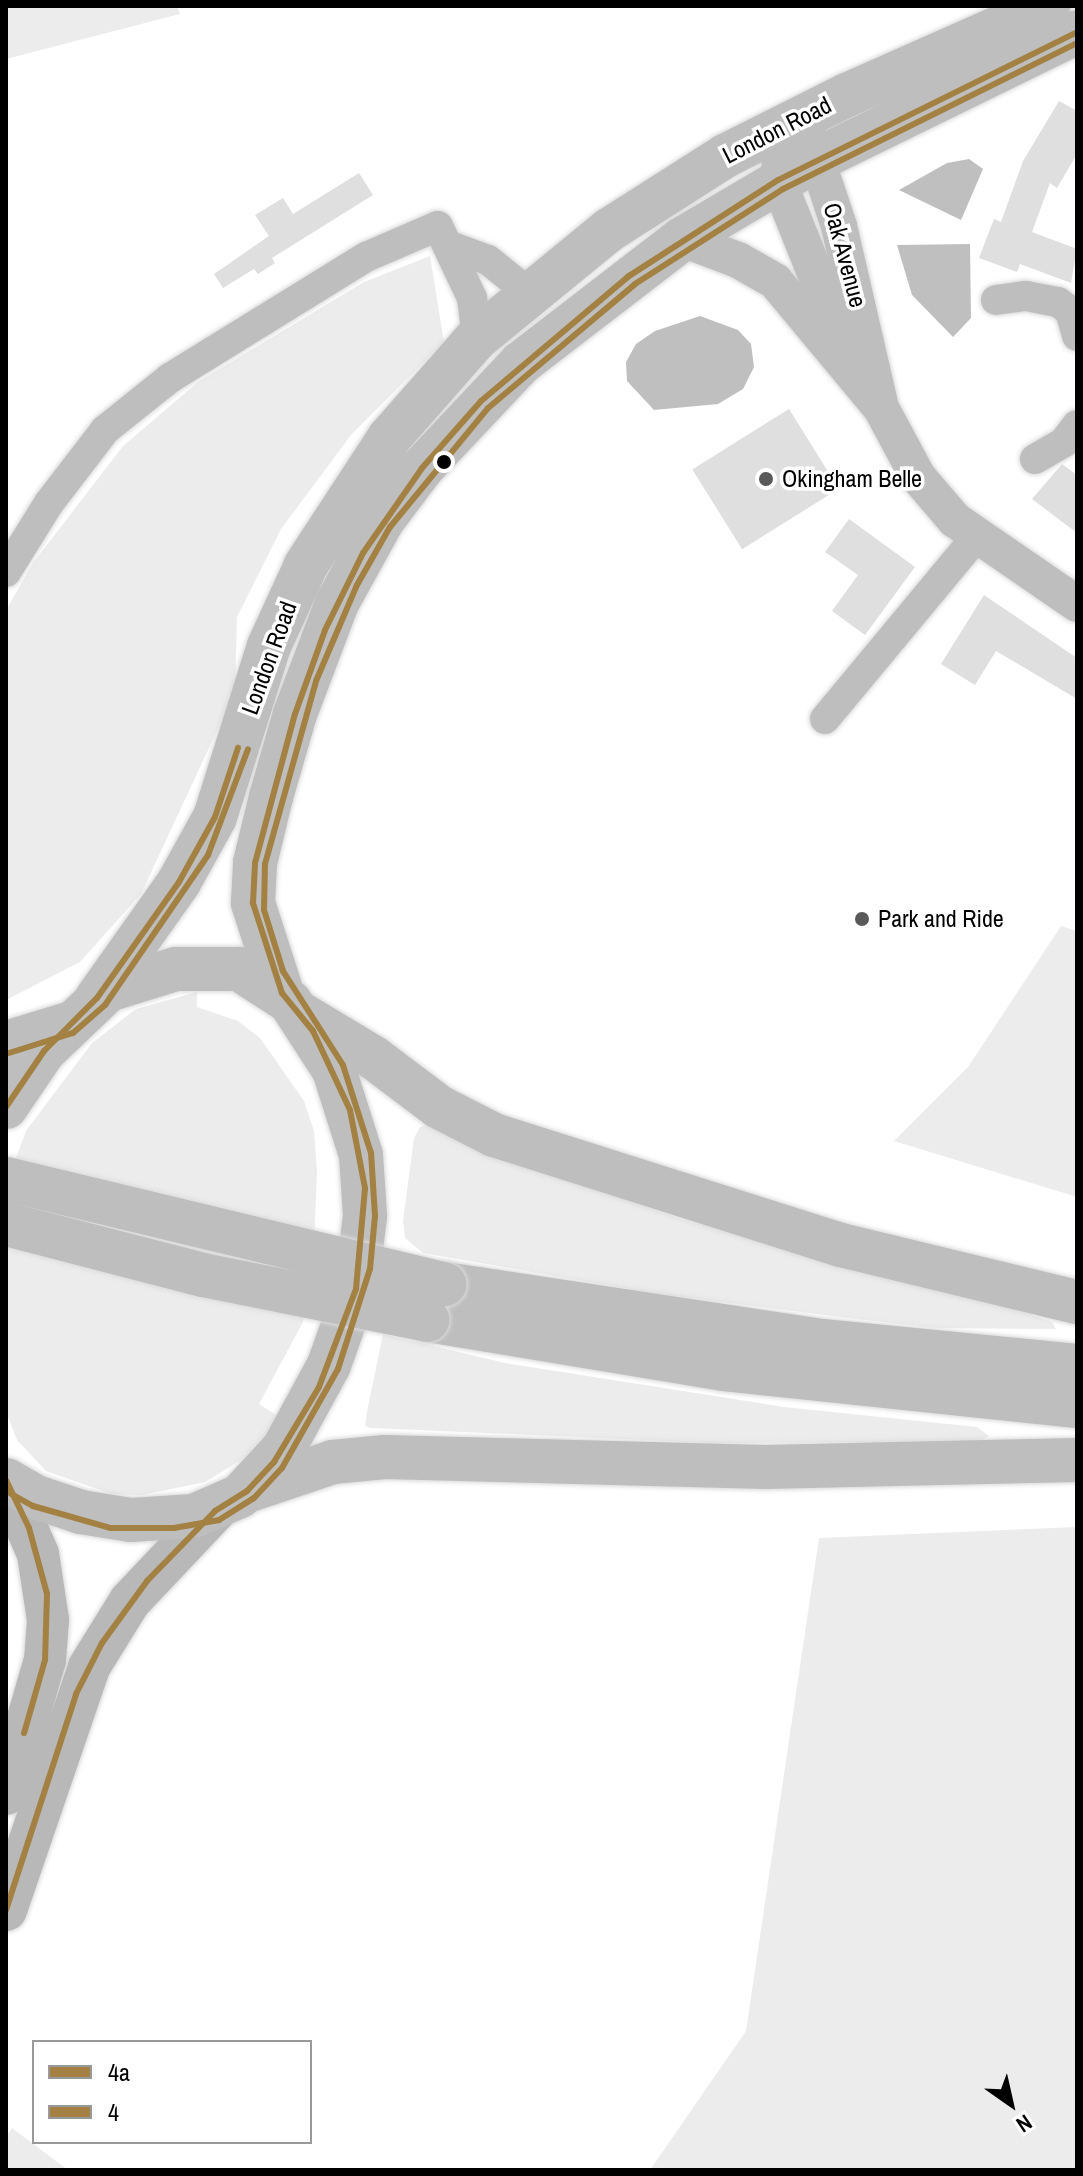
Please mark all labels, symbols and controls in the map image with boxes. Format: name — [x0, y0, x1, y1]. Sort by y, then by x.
street label: London Road — [718, 90, 836, 170]
street label: Oak Avenue — [817, 199, 873, 311]
unlabelled marker — [436, 454, 452, 470]
place label: Okingham Belle — [782, 465, 922, 493]
marker: Okingham Belle — [757, 470, 775, 488]
street label: London Road — [235, 598, 303, 718]
place label: Park and Ride — [878, 905, 1004, 933]
marker: Park and Ride — [853, 910, 871, 928]
legend — [32, 2040, 312, 2144]
text: 4a — [108, 2056, 130, 2088]
north arrow — [971, 2064, 1051, 2144]
text: 4 — [108, 2096, 119, 2128]
text: N — [1011, 2108, 1038, 2140]

